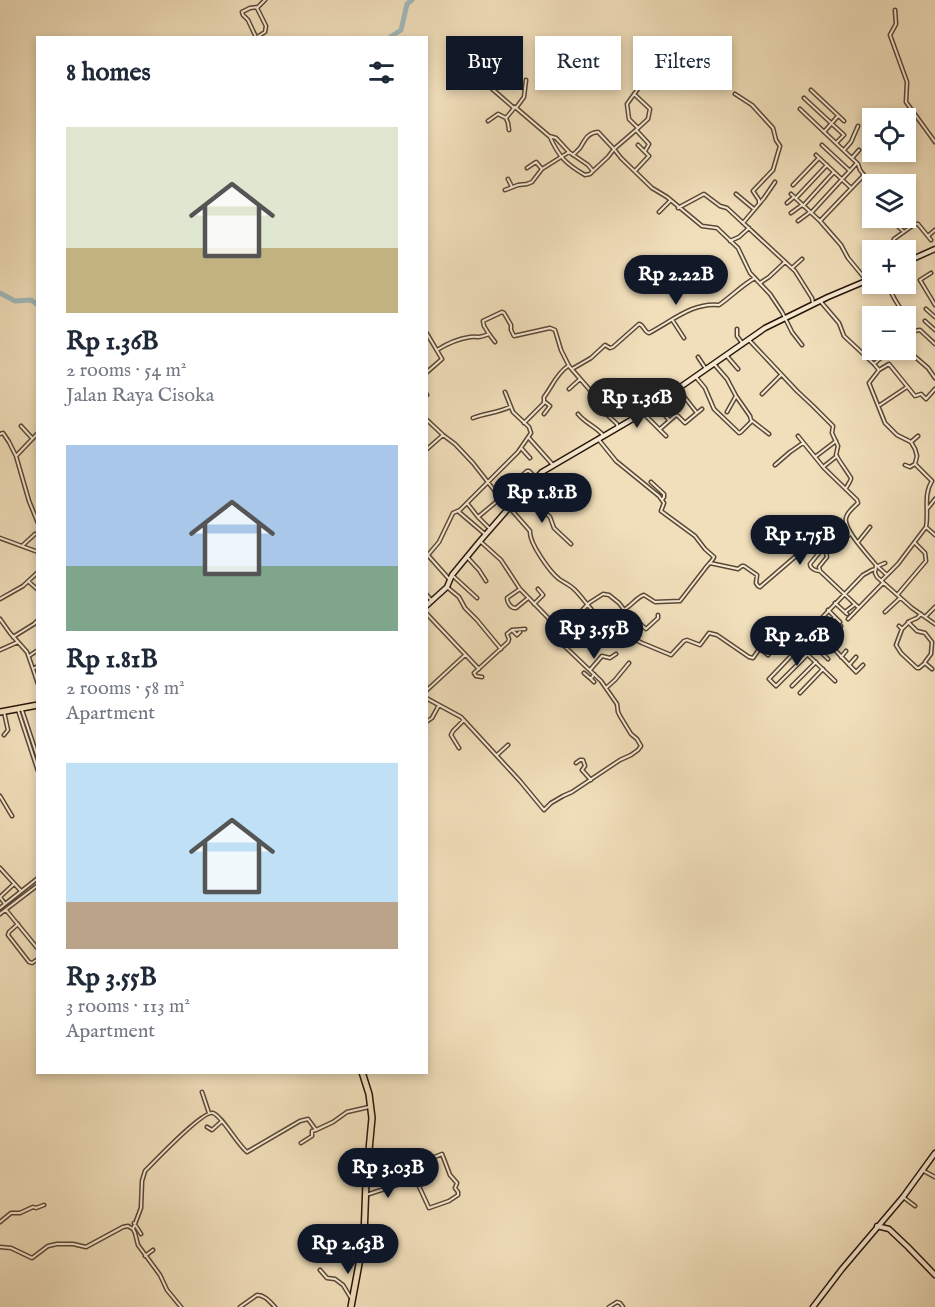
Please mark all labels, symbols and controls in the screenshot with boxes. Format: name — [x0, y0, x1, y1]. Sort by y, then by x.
chip: Buy — [446, 36, 523, 90]
chip: Rent — [535, 36, 621, 90]
chip: Filters — [633, 36, 732, 90]
text: 8 homes — [66, 56, 151, 89]
icon: filters — [365, 56, 398, 89]
map controls — [862, 108, 916, 360]
button: locate — [862, 108, 916, 162]
icon: home — [178, 166, 286, 274]
button: layers — [862, 174, 916, 228]
button: + — [862, 240, 916, 294]
pin: Rp 2.22B — [614, 255, 738, 306]
text: Rp 2.22B — [638, 262, 714, 287]
button: − — [862, 306, 916, 360]
text: Rp 1.36B — [66, 325, 159, 358]
text: 2 rooms · 54 m² — [66, 358, 187, 383]
pin: Rp 1.36B — [575, 378, 699, 429]
text: Jalan Raya Cisoka — [66, 383, 214, 408]
text: Rp 1.36B — [601, 385, 673, 410]
pin: Rp 1.81B — [480, 473, 604, 524]
text: Rp 1.81B — [507, 480, 577, 505]
icon: home — [178, 484, 286, 592]
pin: Rp 1.75B — [738, 515, 862, 566]
text: Rp 1.75B — [765, 522, 835, 547]
pin: Rp 3.55B — [532, 609, 656, 660]
text: Rp 3.55B — [559, 616, 629, 641]
pin: Rp 2.6B — [742, 616, 852, 667]
text: Rp 2.6B — [764, 623, 830, 648]
text: Rp 1.81B — [66, 643, 158, 676]
text: 2 rooms · 58 m² — [66, 676, 185, 701]
text: Apartment — [66, 701, 155, 726]
icon: home — [178, 802, 286, 910]
text: Rp 3.55B — [66, 961, 157, 994]
text: 3 rooms · 113 m² — [66, 994, 190, 1019]
text: Apartment — [66, 1019, 155, 1044]
pin: Rp 3.03B — [326, 1148, 450, 1199]
text: Rp 3.03B — [352, 1155, 424, 1180]
pin: Rp 2.63B — [286, 1224, 410, 1275]
text: Rp 2.63B — [311, 1231, 385, 1256]

